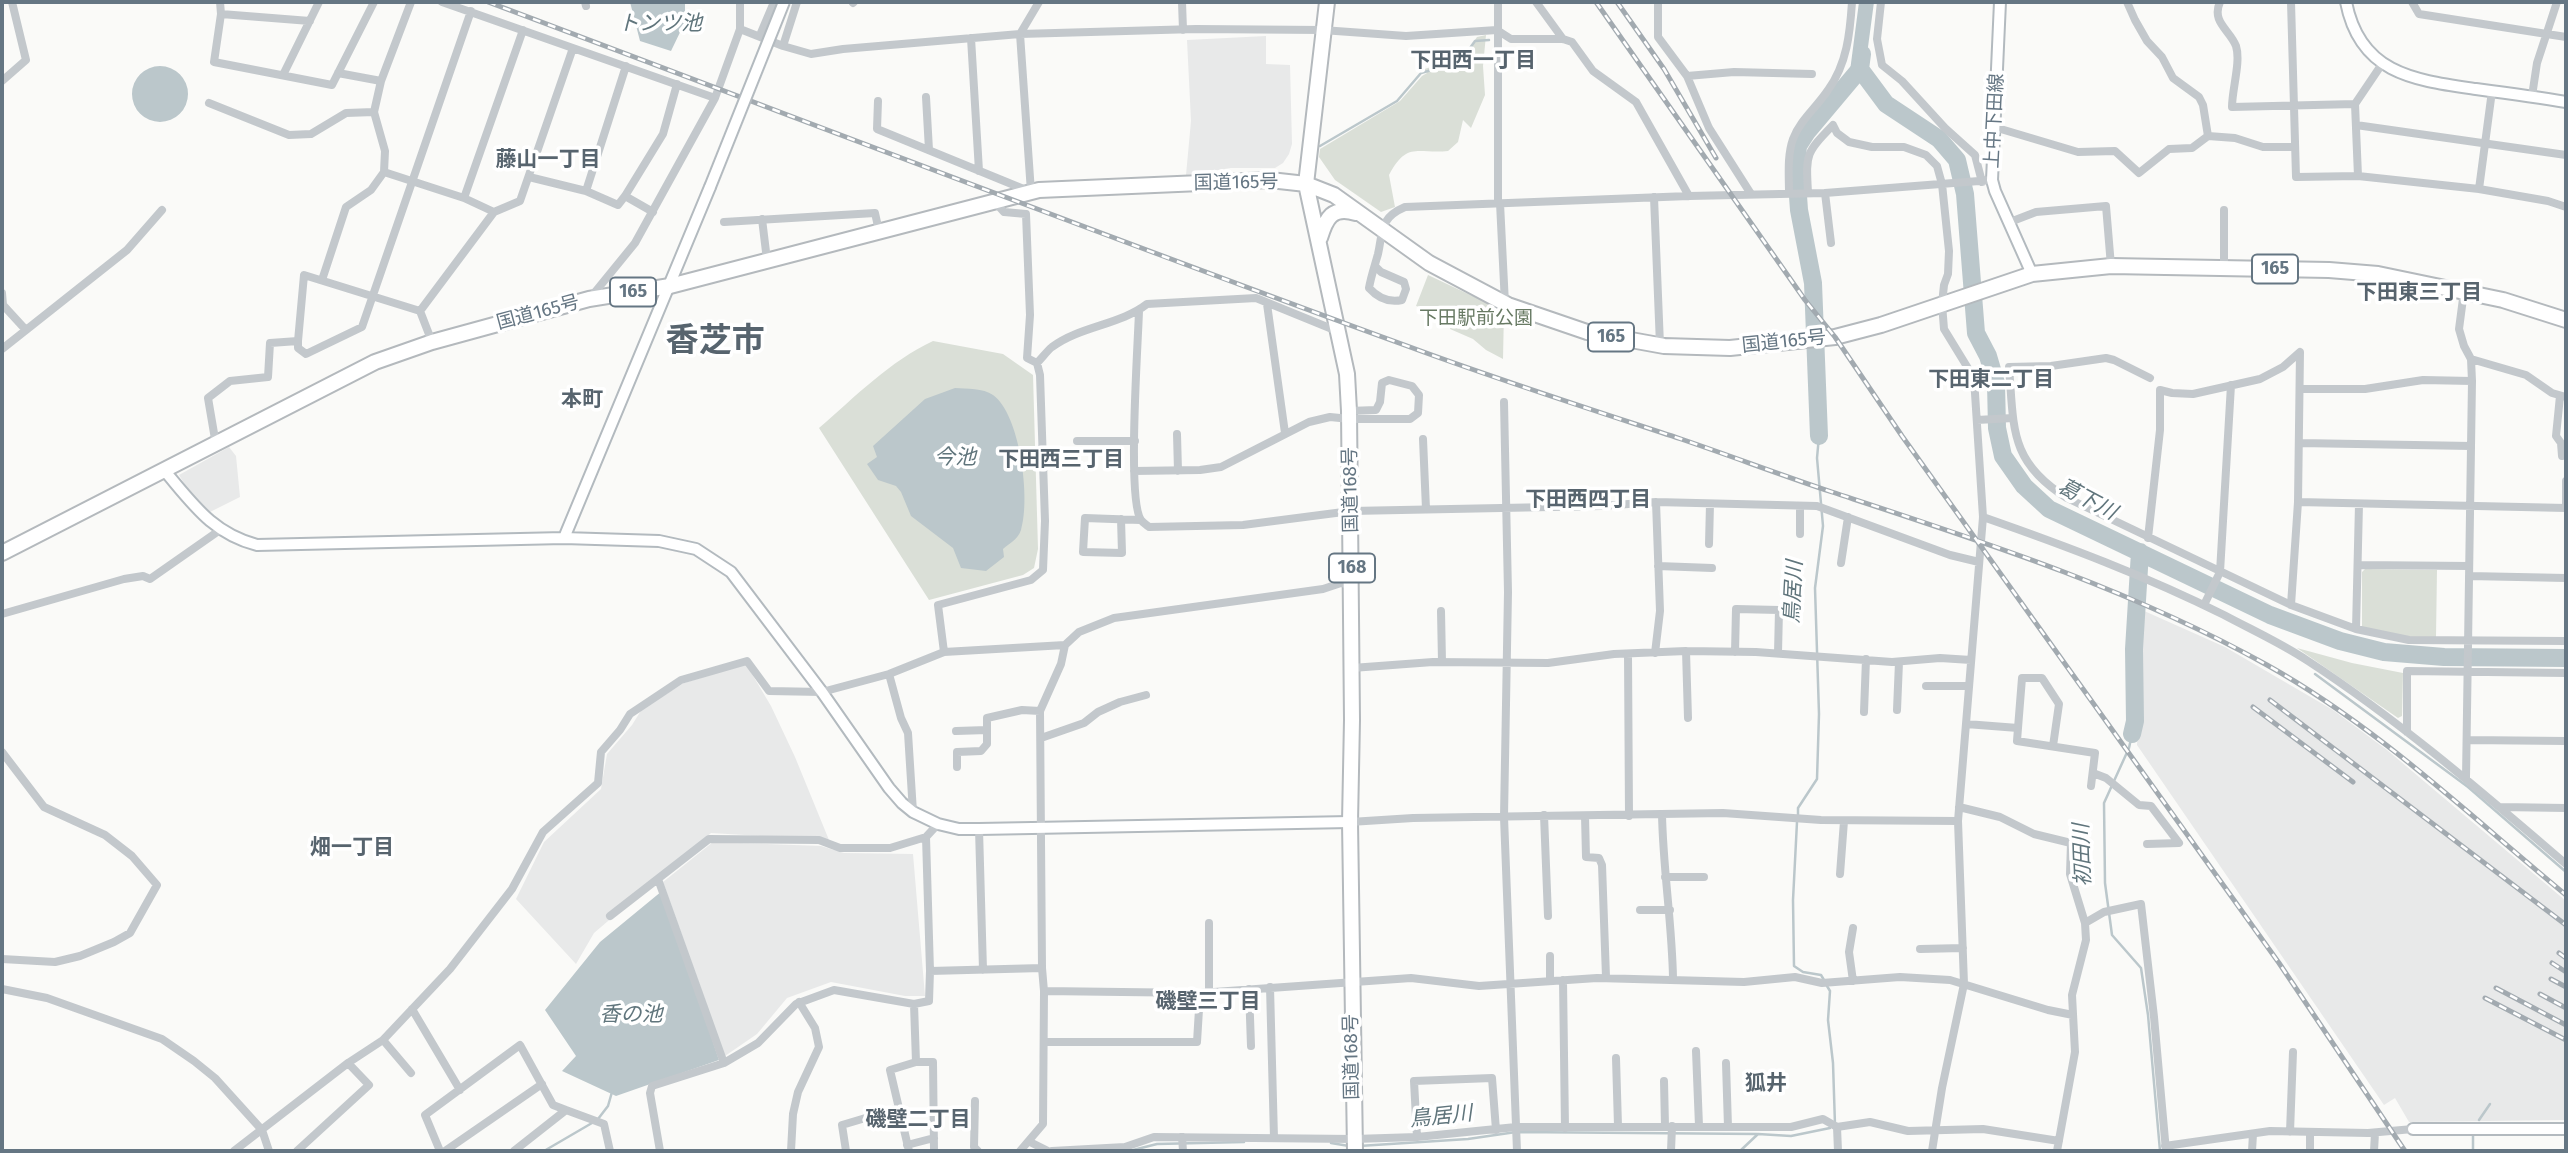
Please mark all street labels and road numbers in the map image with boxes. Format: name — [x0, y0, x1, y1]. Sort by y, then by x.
street label: 上中下田線 — [1981, 73, 2009, 169]
street label: 国道165号 — [1193, 171, 1279, 195]
road number: 165 — [2252, 255, 2298, 284]
road number: 165 — [610, 278, 656, 306]
street label: 国道165号 — [494, 291, 582, 335]
road number: 165 — [1588, 323, 1634, 352]
street label: 国道165号 — [1741, 326, 1827, 358]
street label: 国道168号 — [1339, 447, 1363, 533]
road number: 168 — [1329, 554, 1375, 582]
street label: 国道168号 — [1340, 1014, 1364, 1100]

